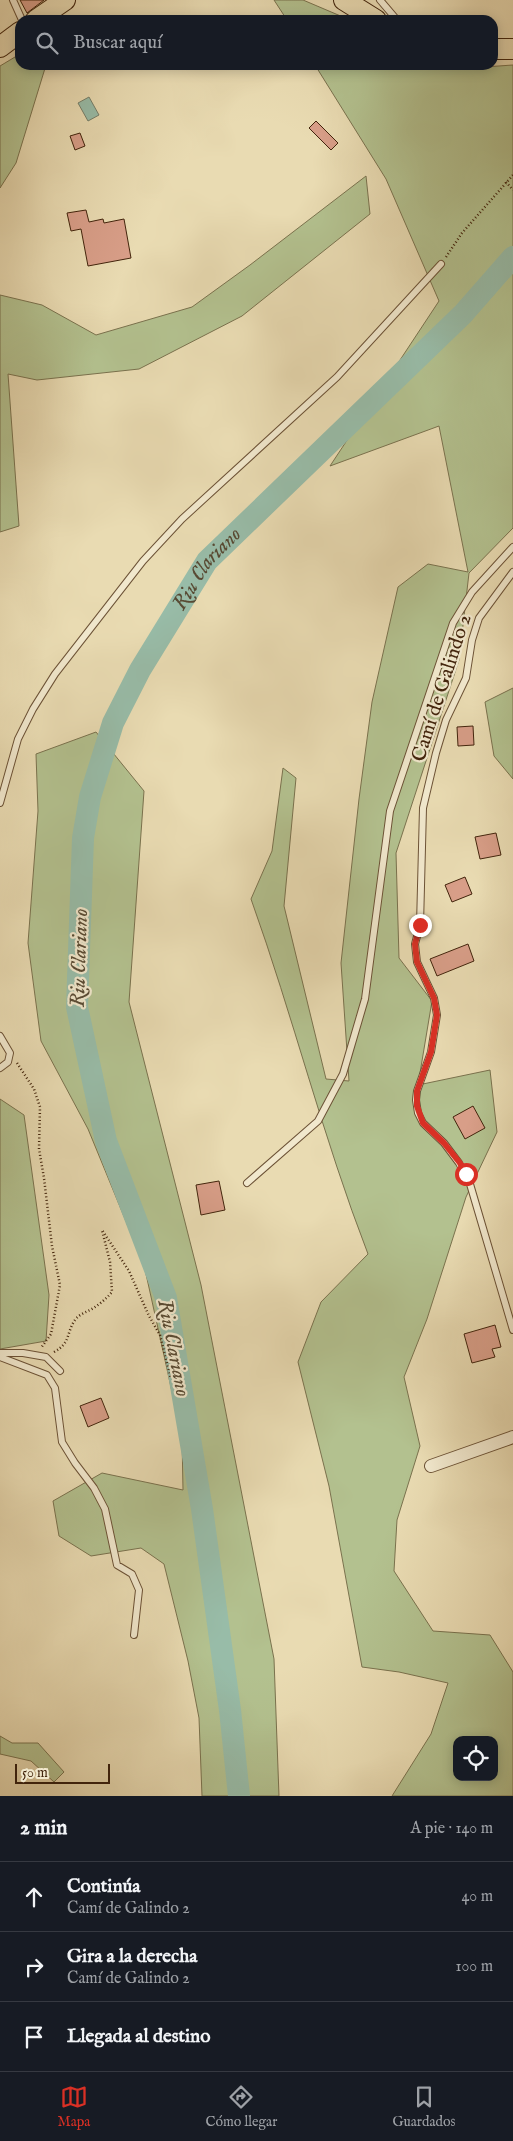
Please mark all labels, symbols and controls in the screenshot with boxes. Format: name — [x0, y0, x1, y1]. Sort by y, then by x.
search box — [15, 15, 498, 70]
icon: search — [33, 29, 61, 57]
text: Buscar aquí — [73, 31, 162, 55]
water label: Riu Clariano — [166, 521, 247, 615]
street label: Camí de Galindo 2 — [406, 611, 478, 765]
water label: Riu Clariano — [65, 908, 95, 1008]
route end — [409, 914, 432, 937]
route start — [455, 1163, 478, 1186]
water label: Riu Clariano — [150, 1297, 196, 1399]
map controls — [453, 1736, 498, 1781]
button: locate — [453, 1736, 498, 1781]
scale bar — [15, 1761, 110, 1784]
text: 50 m — [22, 1764, 48, 1782]
text: 2 min — [20, 1815, 67, 1842]
text: A pie · 140 m — [411, 1819, 493, 1839]
text: Continúa — [67, 1875, 141, 1899]
icon: ahead — [20, 1883, 48, 1911]
text: 40 m — [461, 1887, 493, 1907]
text: Camí de Galindo 2 — [67, 1899, 190, 1919]
text: Gira a la derecha — [67, 1945, 197, 1969]
icon: right — [20, 1953, 48, 1981]
text: 100 m — [456, 1957, 493, 1977]
text: Camí de Galindo 2 — [67, 1969, 190, 1989]
icon: arrive — [20, 2023, 48, 2051]
text: Llegada al destino — [67, 2025, 210, 2049]
tab: Mapa — [58, 2083, 90, 2131]
tab: Cómo llegar — [206, 2083, 277, 2131]
tab: Guardados — [392, 2083, 455, 2131]

